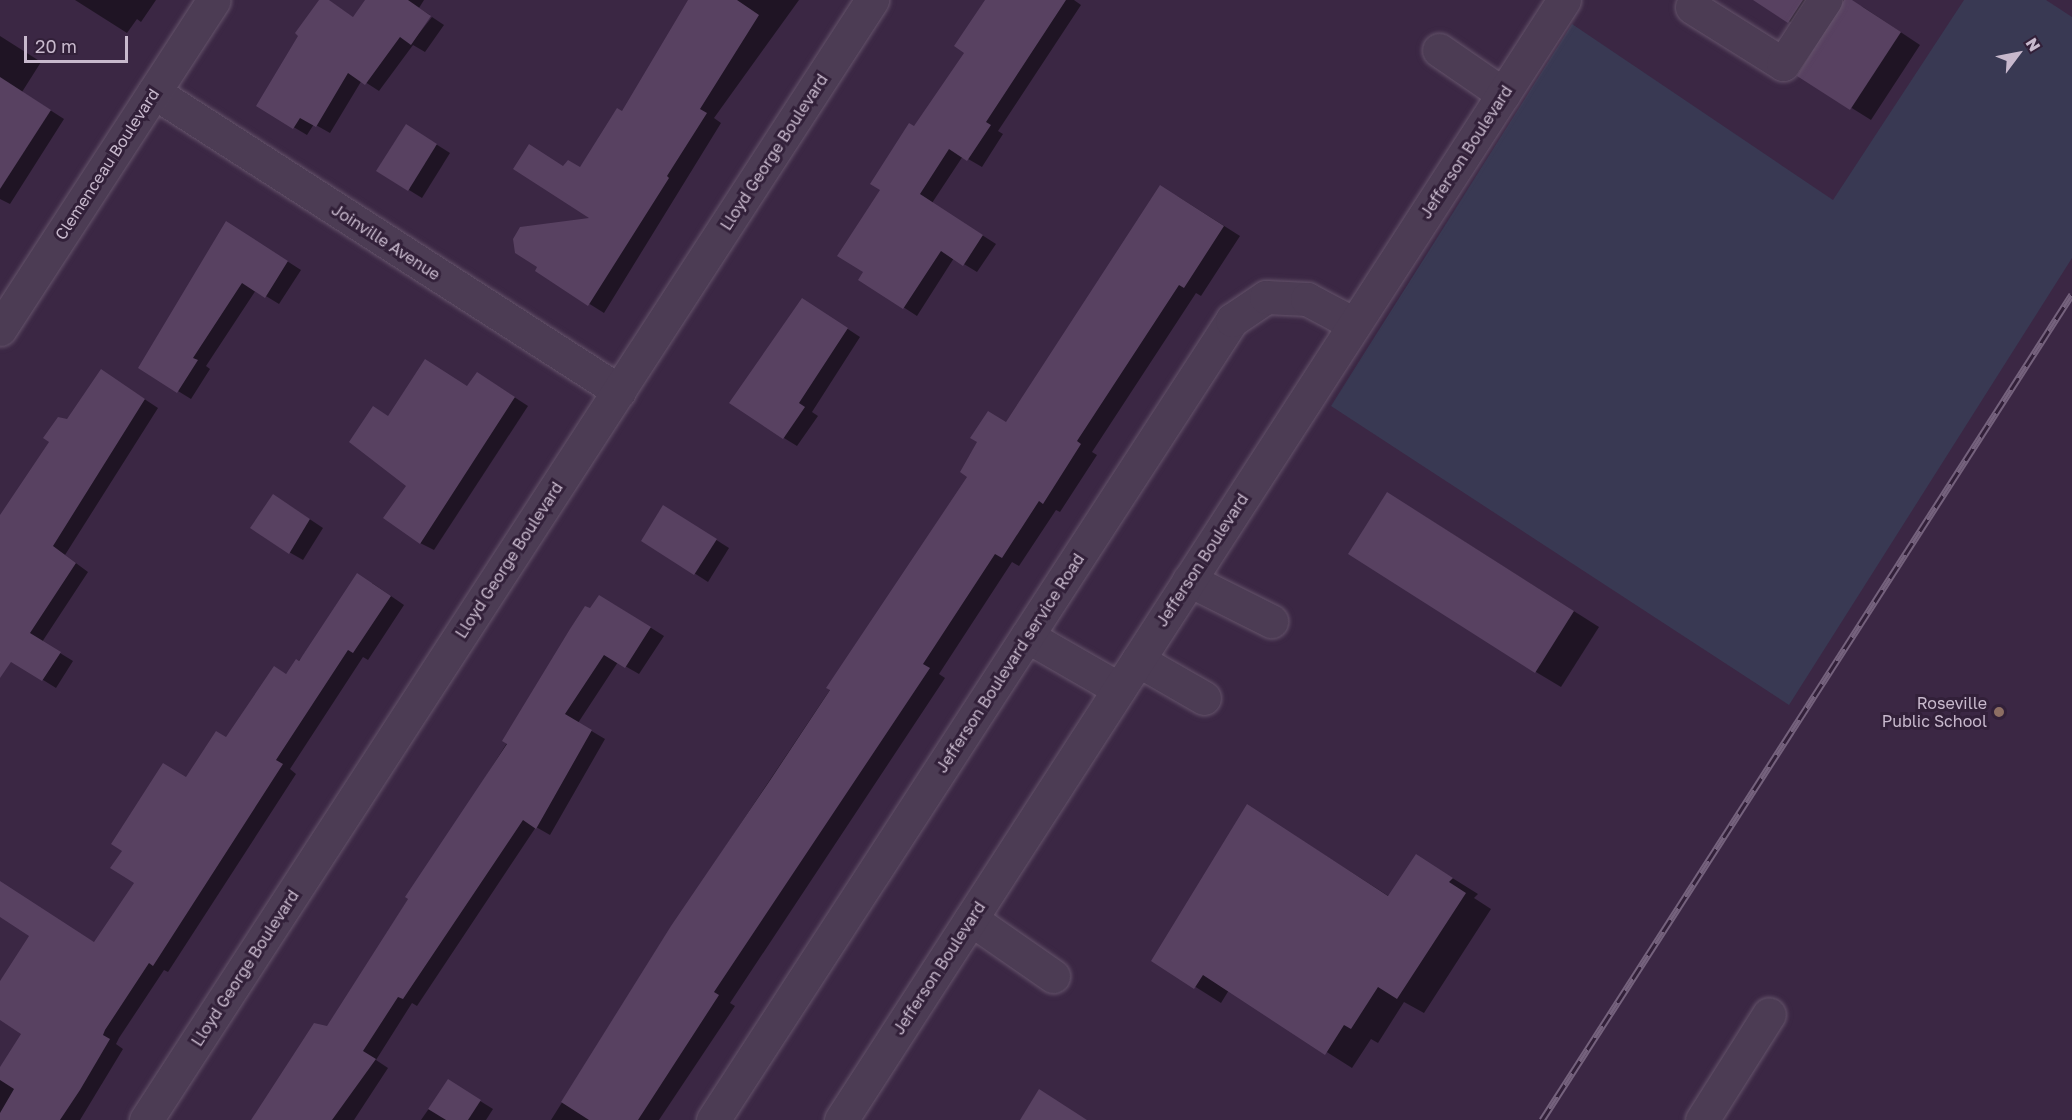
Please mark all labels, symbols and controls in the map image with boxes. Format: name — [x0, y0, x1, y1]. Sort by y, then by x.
scale bar — [27, 24, 130, 62]
north arrow — [1988, 24, 2048, 84]
text: N — [2022, 34, 2045, 55]
text: 20 m — [35, 35, 77, 57]
street label: Lloyd George Boulevard — [716, 70, 832, 234]
street label: Jefferson Boulevard — [1416, 82, 1516, 222]
street label: Clemenceau Boulevard — [51, 85, 163, 243]
street label: Joinville Avenue — [328, 200, 444, 284]
street label: Lloyd George Boulevard — [451, 478, 567, 642]
street label: Jefferson Boulevard — [1152, 490, 1252, 630]
street label: Jefferson Boulevard service Road — [932, 550, 1088, 776]
place label: Roseville Public School — [1882, 693, 1987, 731]
marker: Roseville Public School — [1992, 705, 2006, 719]
street label: Lloyd George Boulevard — [187, 886, 303, 1050]
street label: Jefferson Boulevard — [889, 898, 989, 1038]

